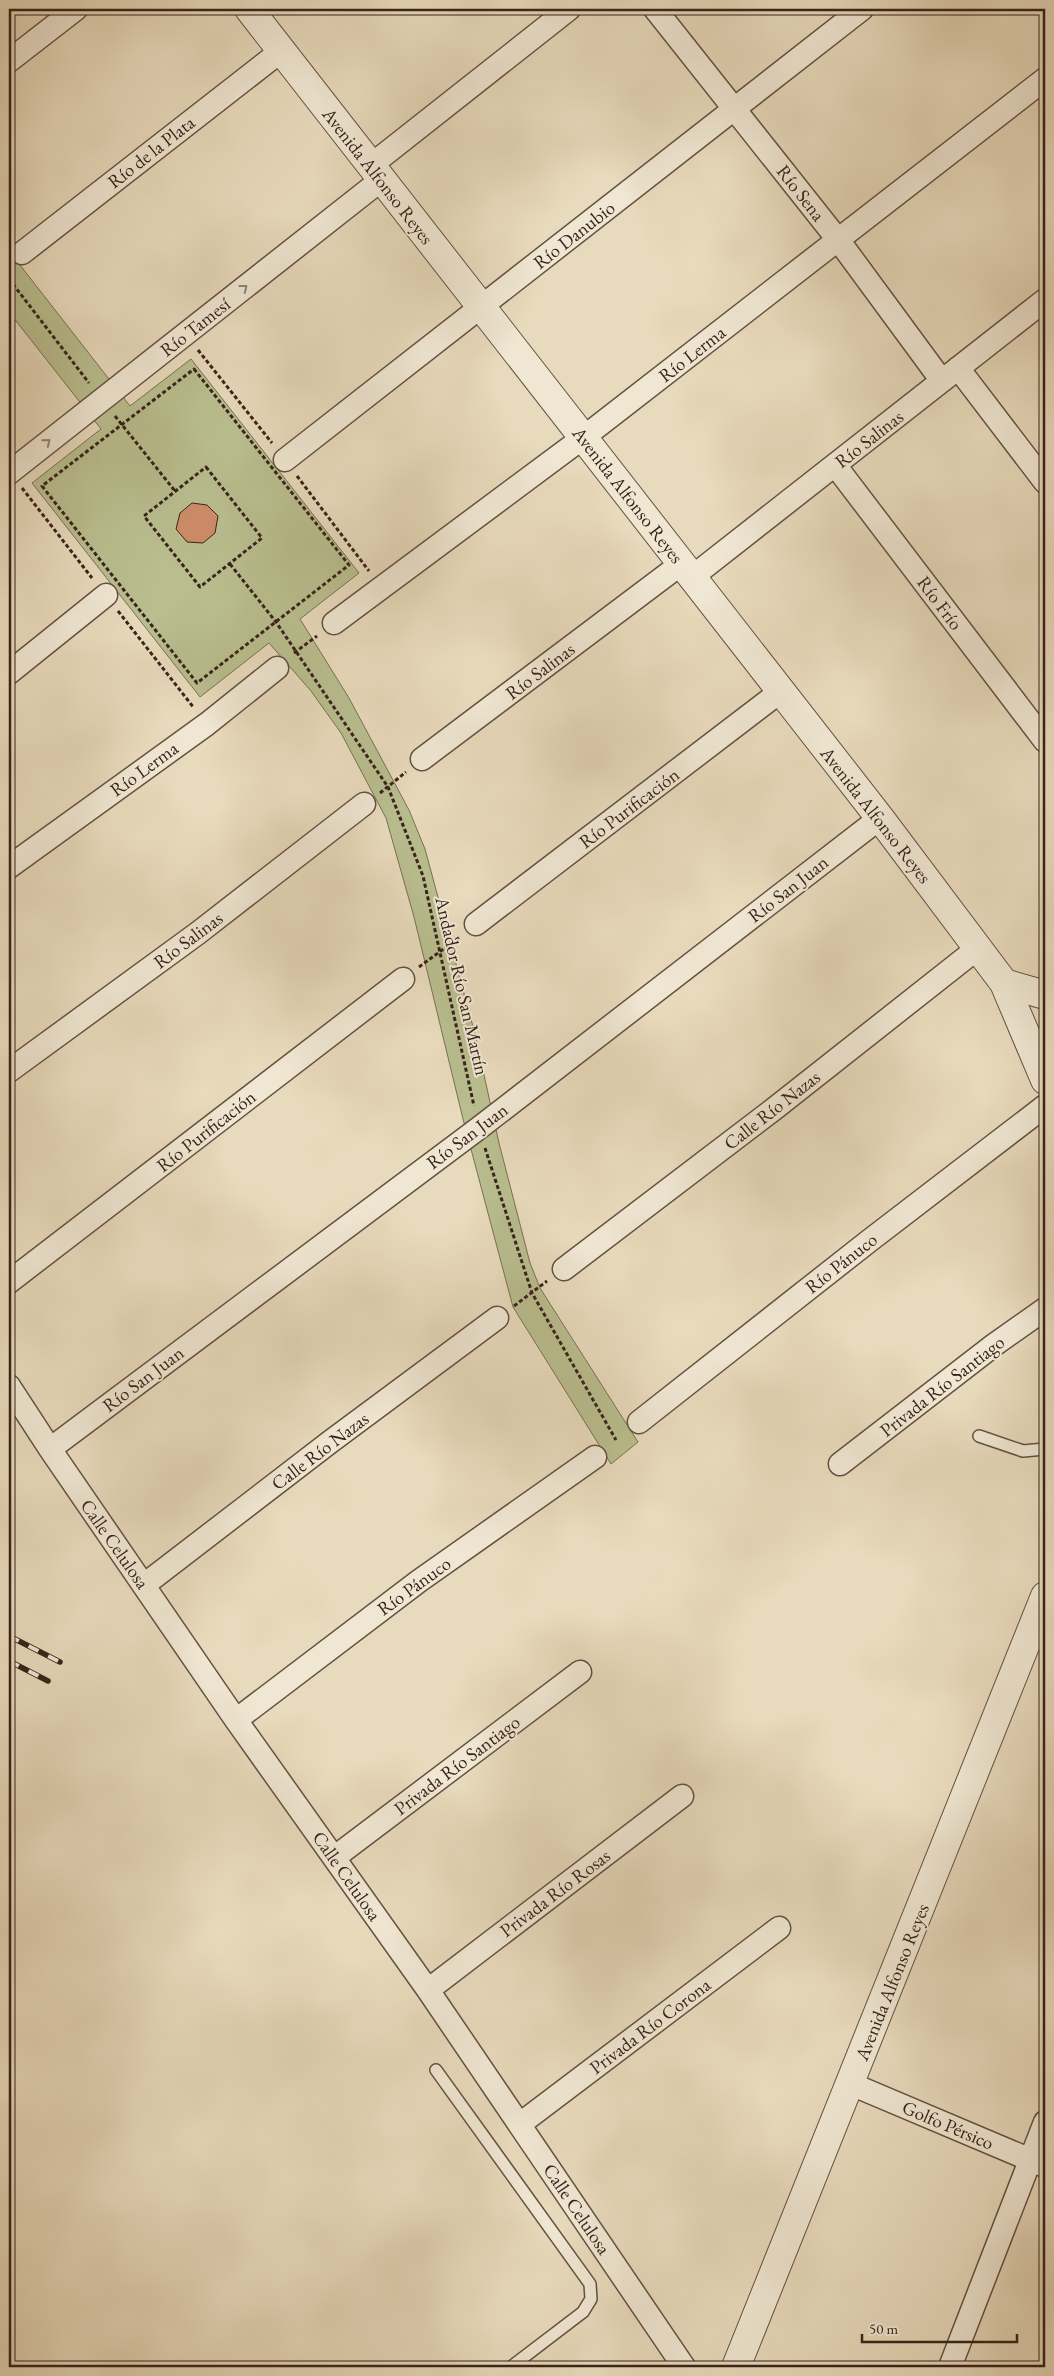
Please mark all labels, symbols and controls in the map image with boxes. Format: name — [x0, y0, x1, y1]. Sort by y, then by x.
street label: Avenida Alfonso Reyes — [316, 102, 439, 250]
street label: Río de la Plata — [102, 110, 200, 194]
street label: Río Sena — [771, 160, 831, 227]
street label: Río Danubio — [528, 195, 620, 275]
one-way arrow — [238, 286, 247, 294]
street label: Río Tamesí — [155, 291, 236, 362]
street label: Río Lerma — [653, 320, 731, 388]
street label: Río Salinas — [829, 404, 909, 474]
street label: Avenida Alfonso Reyes — [566, 421, 689, 569]
one-way arrow — [41, 440, 50, 448]
street label: Río Frío — [911, 571, 969, 635]
street label: Río Salinas — [500, 637, 580, 705]
street label: Río Lerma — [105, 736, 183, 802]
street label: Avenida Alfonso Reyes — [814, 741, 937, 889]
street label: Río Purificación — [574, 762, 684, 854]
street label: Río San Juan — [743, 850, 833, 928]
street label: Andador Río San Martín — [429, 893, 495, 1078]
street label: Río Salinas — [148, 906, 228, 974]
street label: Calle Río Nazas — [719, 1064, 825, 1156]
street label: Río Purificación — [151, 1084, 261, 1178]
street label: Río San Juan — [421, 1097, 513, 1175]
street label: Río Pánuco — [800, 1227, 882, 1299]
street label: Privada Río Santiago — [874, 1329, 1010, 1443]
street label: Río San Juan — [97, 1340, 189, 1418]
street label: Calle Río Nazas — [266, 1406, 374, 1496]
street label: Calle Celulosa — [75, 1494, 155, 1594]
street label: Río Pánuco — [372, 1551, 456, 1621]
street label: Privada Río Santiago — [389, 1709, 525, 1821]
street label: Calle Celulosa — [307, 1826, 387, 1926]
street label: Privada Río Rosas — [495, 1843, 615, 1943]
street label: Avenida Alfonso Reyes — [849, 1900, 935, 2065]
street label: Privada Río Corona — [584, 1972, 716, 2080]
street label: Golfo Pérsico — [898, 2095, 998, 2155]
street label: Calle Celulosa — [537, 2159, 617, 2260]
scale bar — [862, 2311, 1016, 2343]
text: 50 m — [869, 2319, 898, 2338]

